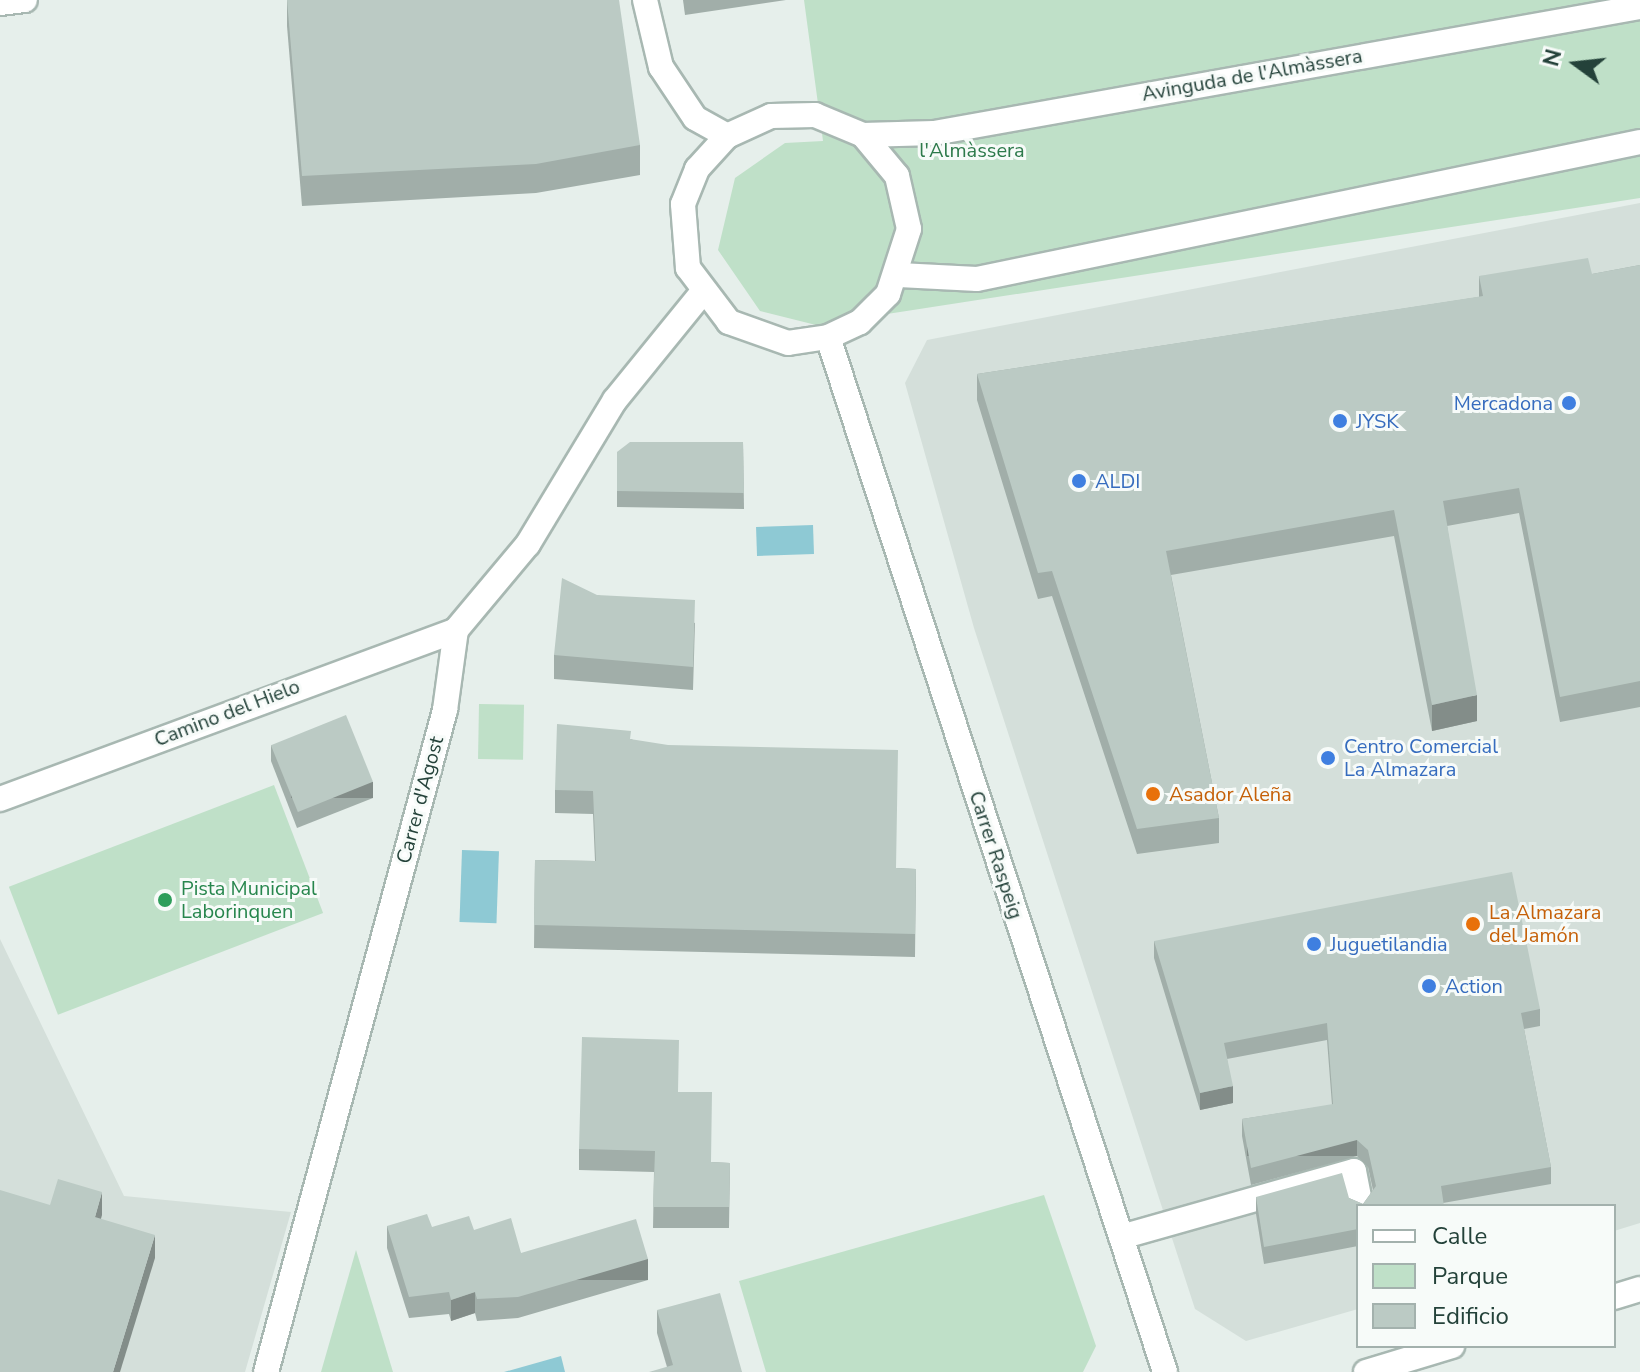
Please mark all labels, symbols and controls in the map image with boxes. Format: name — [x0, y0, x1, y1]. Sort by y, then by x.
north arrow — [1536, 24, 1616, 104]
street label: Avinguda de l'Almàssera — [1140, 44, 1364, 106]
text: N — [1536, 46, 1569, 70]
park label: l'Almàssera — [919, 138, 1025, 162]
place label: Mercadona — [1454, 391, 1553, 415]
marker: Mercadona — [1560, 394, 1578, 412]
place label: JYSK — [1356, 409, 1399, 433]
marker: JYSK — [1331, 412, 1349, 430]
place label: ALDI — [1095, 469, 1140, 493]
marker: ALDI — [1070, 472, 1088, 490]
street label: Camino del Hielo — [151, 674, 303, 752]
street label: Carrer d'Agost — [391, 734, 449, 866]
place label: Centro Comercial La Almazara — [1344, 734, 1498, 781]
marker: Centro Comercial La Almazara — [1319, 749, 1337, 767]
place label: Asador Aleña — [1169, 782, 1292, 806]
marker: Asador Aleña — [1144, 785, 1162, 803]
street label: Carrer Raspeig — [964, 788, 1028, 922]
place label: Pista Municipal Laborinquen — [181, 876, 317, 923]
marker: Pista Municipal Laborinquen — [156, 891, 174, 909]
place label: La Almazara del Jamón — [1489, 900, 1601, 947]
marker: La Almazara del Jamón — [1464, 915, 1482, 933]
place label: Juguetilandia — [1330, 932, 1448, 956]
marker: Juguetilandia — [1305, 935, 1323, 953]
place label: Action — [1445, 974, 1503, 998]
marker: Action — [1420, 977, 1438, 995]
legend — [1356, 1204, 1616, 1348]
text: Calle — [1432, 1220, 1487, 1252]
text: Parque — [1432, 1260, 1508, 1292]
text: Edificio — [1432, 1300, 1509, 1332]

